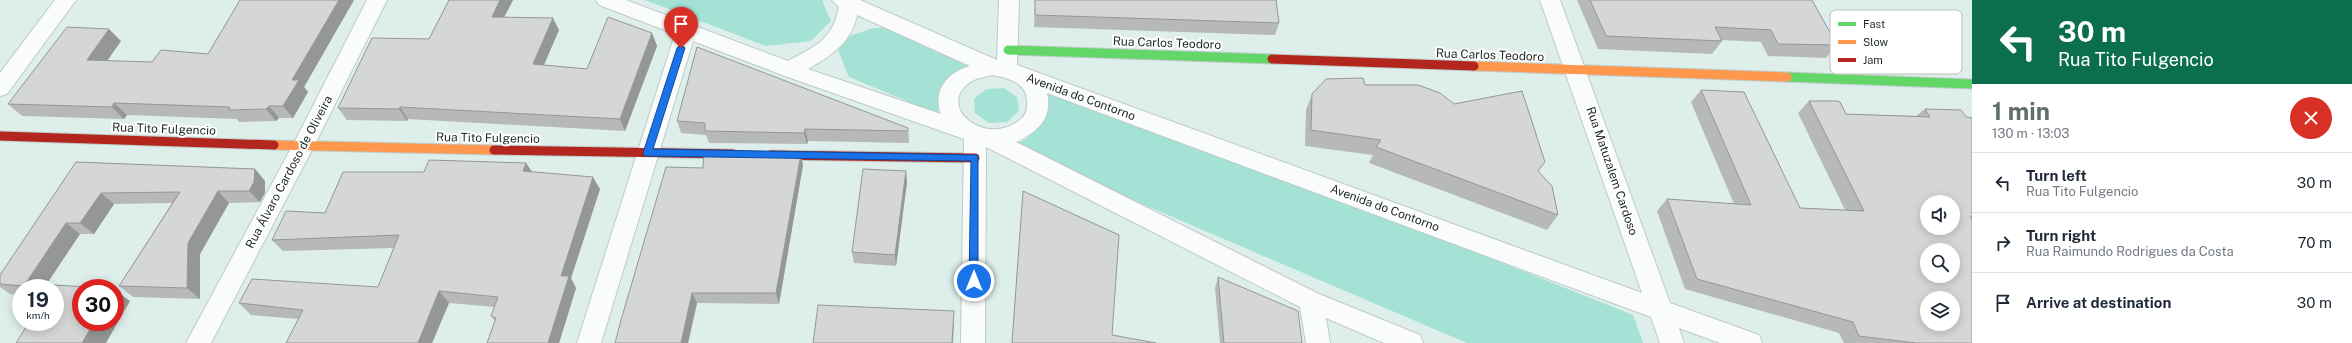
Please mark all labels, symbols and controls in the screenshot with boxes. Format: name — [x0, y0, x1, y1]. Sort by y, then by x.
pin — [664, 7.0, 698, 48]
legend — [1830, 10, 1962, 74]
icon: arrive — [670, 13, 692, 35]
text: 30 m — [2058, 15, 2126, 48]
icon: left — [1992, 16, 2044, 68]
text: Fast — [1863, 18, 1885, 30]
street label: Rua Carlos Teodoro — [1113, 34, 1222, 52]
text: Slow — [1863, 36, 1889, 48]
street label: Rua Carlos Teodoro — [1436, 46, 1545, 64]
text: Rua Tito Fulgencio — [2058, 49, 2214, 70]
text: Jam — [1863, 54, 1883, 66]
street label: Avenida do Contorno — [1025, 71, 1138, 123]
street label: Rua Álvaro Cardoso de Oliveira — [243, 93, 335, 251]
text: 1 min — [1992, 97, 2050, 125]
button: close — [2290, 97, 2332, 139]
street label: Rua Matuzalem Cardoso — [1583, 105, 1641, 237]
street label: Rua Tito Fulgencio — [112, 120, 216, 138]
text: 130 m · 13:03 — [1992, 126, 2069, 141]
street label: Rua Tito Fulgencio — [436, 130, 540, 146]
text: Turn left — [2026, 167, 2087, 184]
icon: left — [1992, 172, 2014, 194]
text: 30 m — [2297, 174, 2332, 191]
street label: Avenida do Contorno — [1329, 182, 1442, 234]
text: Rua Tito Fulgencio — [2026, 184, 2138, 199]
map controls — [1920, 195, 1960, 331]
button: sound — [1920, 195, 1960, 235]
text: Turn right — [2026, 227, 2096, 244]
icon: right — [1992, 232, 2014, 254]
text: 70 m — [2297, 234, 2332, 251]
button: search — [1920, 243, 1960, 283]
text: Rua Raimundo Rodrigues da Costa — [2026, 244, 2234, 259]
position arrow — [953, 260, 995, 302]
speed limit sign: 30 — [72, 279, 124, 331]
text: 19 — [27, 288, 49, 312]
button: layers — [1920, 291, 1960, 331]
icon: arrive — [1992, 292, 2014, 314]
text: Arrive at destination — [2026, 294, 2171, 311]
text: 30 m — [2297, 294, 2332, 311]
text: km/h — [26, 309, 50, 321]

